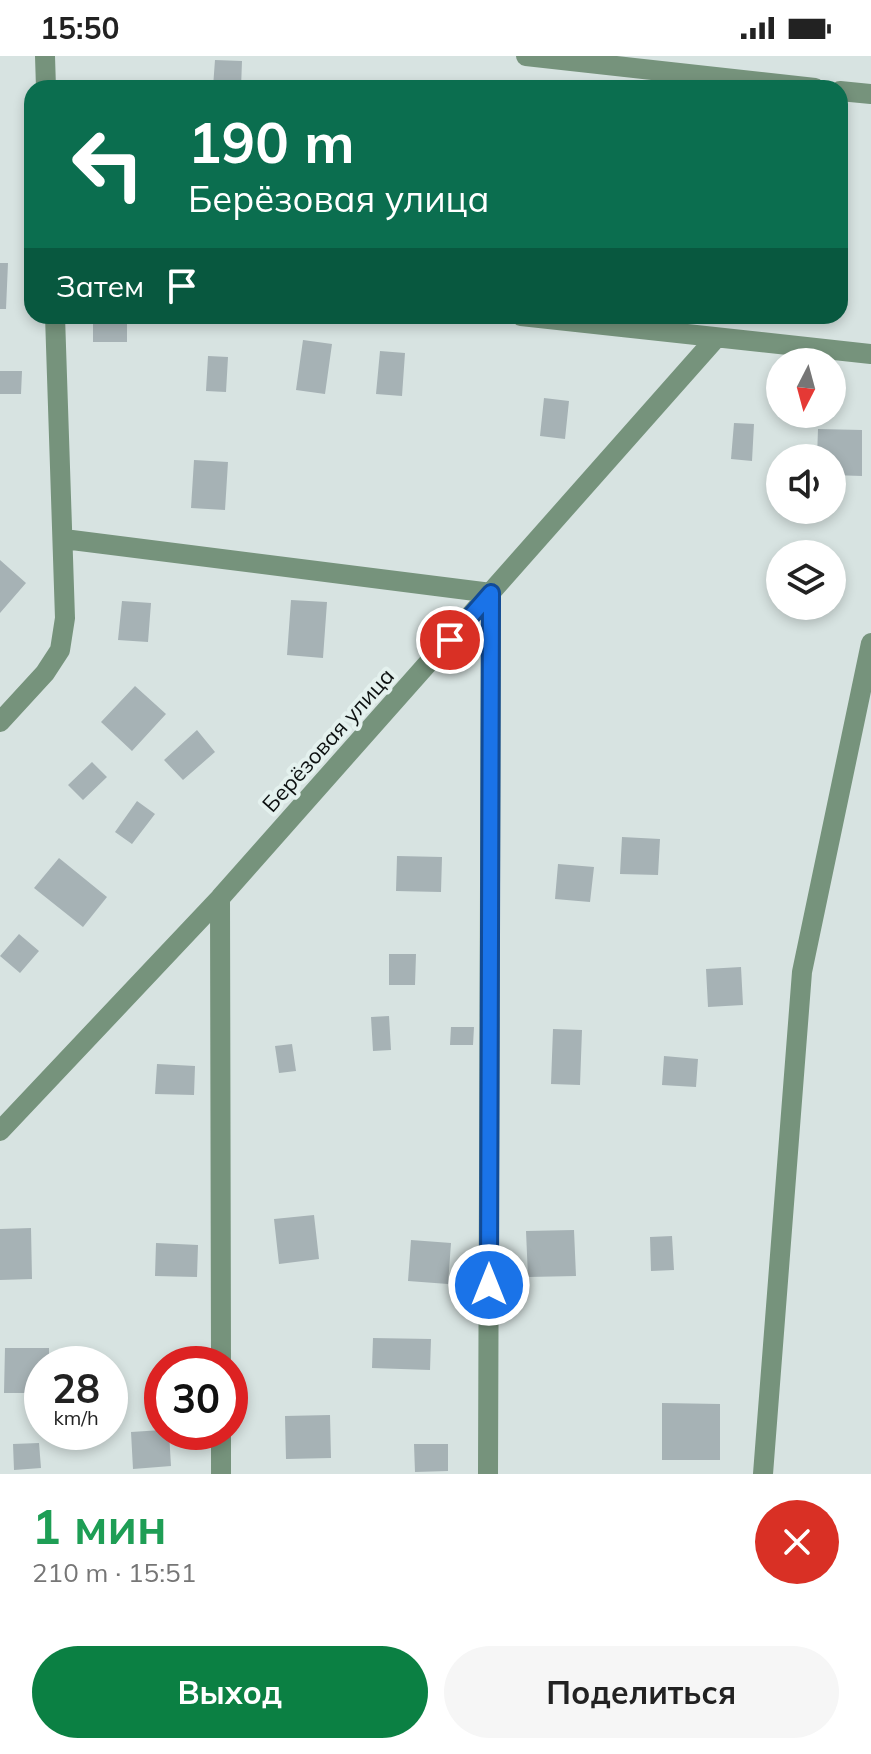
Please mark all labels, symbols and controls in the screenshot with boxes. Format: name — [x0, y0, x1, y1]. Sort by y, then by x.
text: 15:50 — [40, 9, 119, 47]
text: 190 m — [188, 107, 355, 177]
icon: left — [56, 112, 160, 216]
text: Берёзовая улица — [188, 176, 490, 221]
icon: arrive — [160, 264, 204, 308]
text: Затем — [56, 267, 144, 305]
north arrow — [766, 348, 846, 428]
map controls — [766, 348, 846, 620]
button: sound — [766, 444, 846, 524]
button: layers — [766, 540, 846, 620]
pin — [416, 606, 484, 674]
icon: arrive — [428, 618, 472, 662]
street label: Берёзовая улица — [256, 662, 400, 818]
position arrow — [447, 1243, 531, 1327]
speed limit sign: 30 — [144, 1346, 248, 1450]
text: 28 — [52, 1363, 100, 1413]
text: km/h — [53, 1405, 99, 1430]
text: 1 мин — [32, 1496, 167, 1556]
button: close — [755, 1500, 839, 1584]
text: 210 m · 15:51 — [32, 1556, 196, 1589]
button: Выход — [32, 1646, 428, 1738]
button: Поделиться — [444, 1646, 839, 1738]

